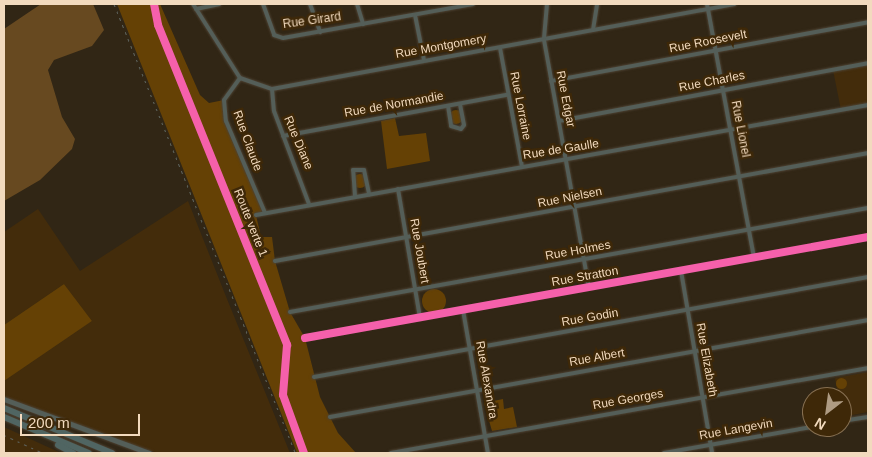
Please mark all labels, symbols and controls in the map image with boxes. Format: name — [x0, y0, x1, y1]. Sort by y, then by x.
street label: Rue Girard — [282, 10, 342, 32]
street label: Rue Roosevelt — [668, 27, 748, 57]
street label: Rue Montgomery — [394, 32, 488, 62]
street label: Rue Edgar — [552, 69, 578, 129]
street label: Rue Charles — [678, 69, 746, 95]
street label: Rue Lorraine — [506, 71, 534, 141]
street label: Rue de Normandie — [343, 89, 445, 121]
street label: Rue Lionel — [727, 99, 753, 159]
street label: Rue Claude — [229, 109, 265, 173]
street label: Rue Diane — [280, 114, 316, 172]
street label: Rue de Gaulle — [522, 137, 600, 163]
street label: Rue Nielsen — [537, 185, 603, 211]
street label: Route verte 1 — [230, 187, 270, 259]
street label: Rue Joubert — [406, 218, 432, 284]
street label: Rue Holmes — [544, 238, 612, 264]
street label: Rue Stratton — [551, 264, 619, 290]
street label: Rue Godin — [561, 306, 619, 330]
street label: Rue Elizabeth — [692, 322, 720, 398]
street label: Rue Alexandra — [472, 340, 500, 420]
street label: Rue Albert — [568, 346, 626, 370]
street label: Rue Georges — [592, 387, 664, 413]
north arrow — [802, 387, 852, 437]
scale bar — [22, 404, 142, 436]
text: 200 m — [28, 414, 70, 431]
text: N — [812, 415, 828, 434]
street label: Rue Langevin — [698, 416, 774, 444]

